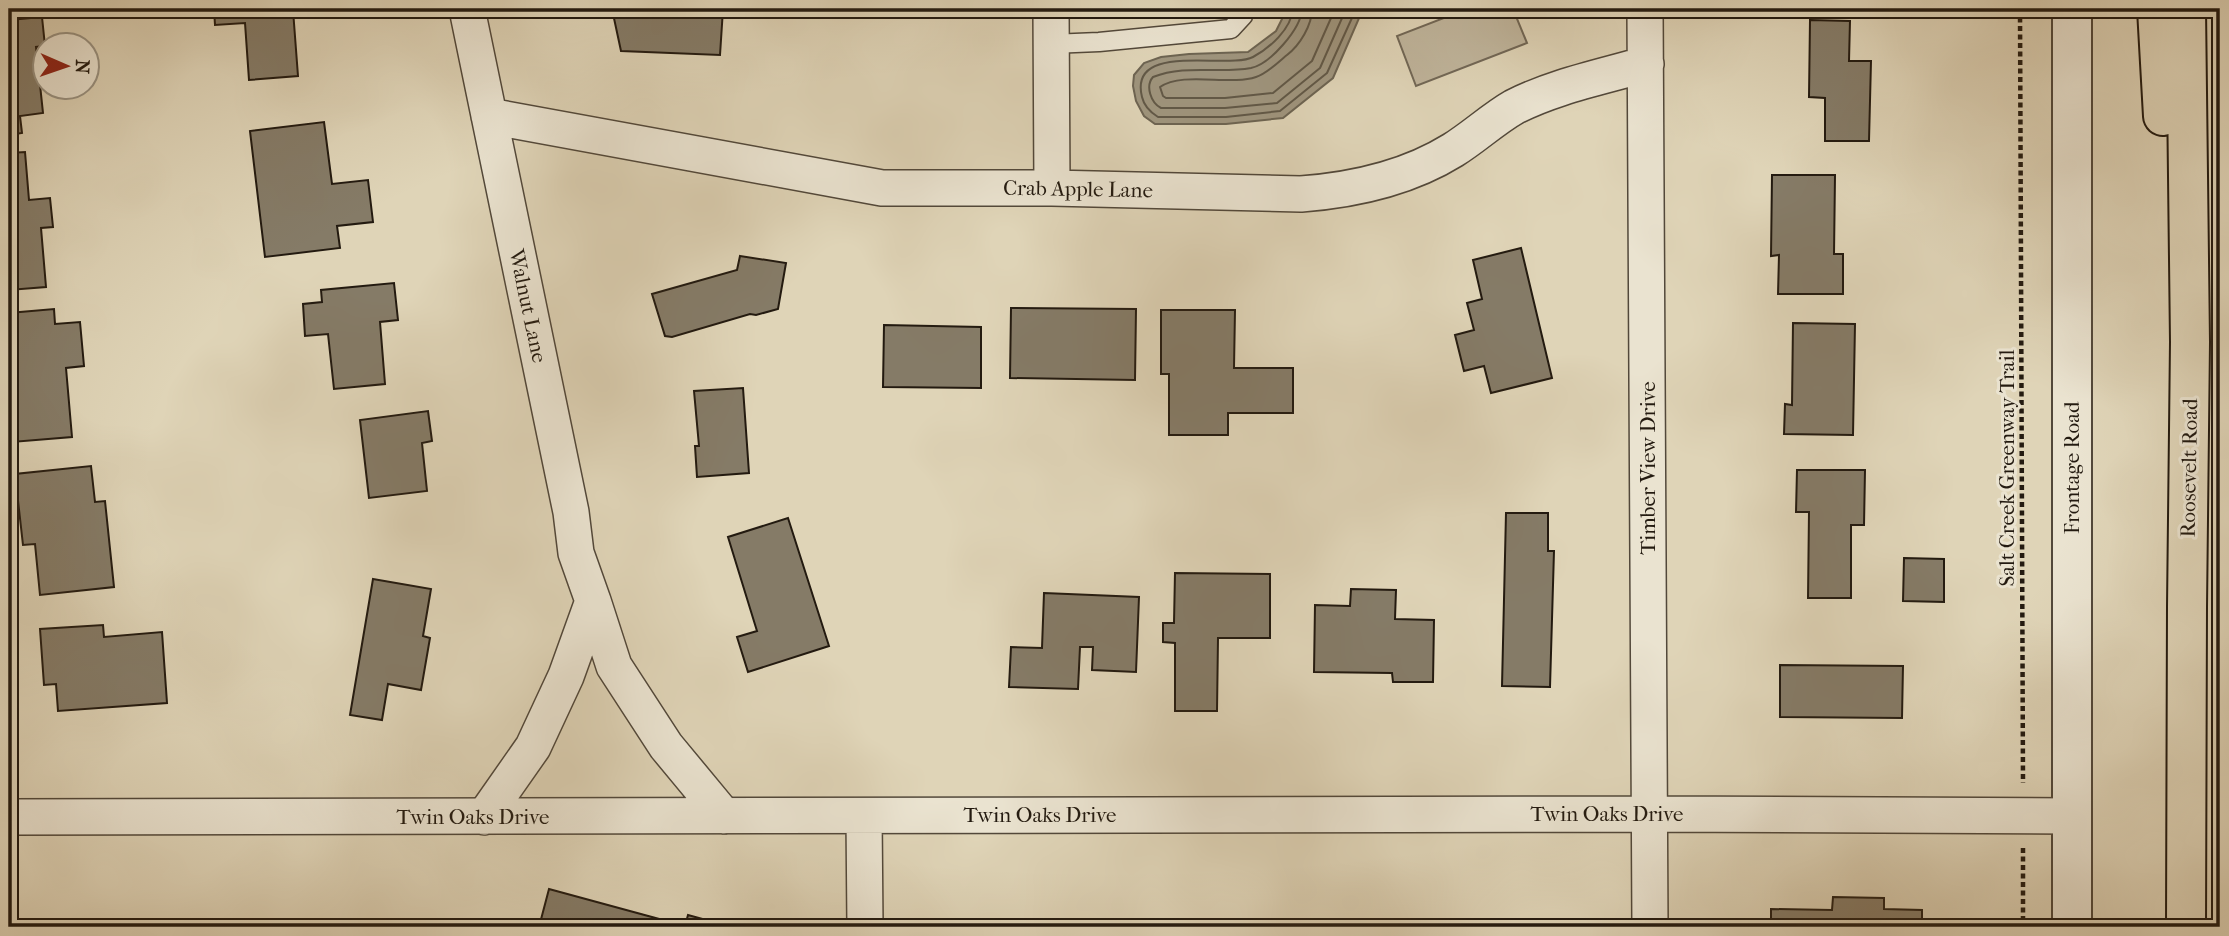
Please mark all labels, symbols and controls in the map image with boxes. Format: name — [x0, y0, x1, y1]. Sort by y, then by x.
north arrow — [32, 32, 102, 102]
text: N — [71, 59, 93, 75]
street label: Crab Apple Lane — [1003, 176, 1153, 202]
street label: Walnut Lane — [504, 246, 552, 365]
street label: Salt Creek Greenway Trail — [1995, 349, 2019, 587]
street label: Timber View Drive — [1636, 381, 1660, 555]
street label: Roosevelt Road — [2176, 398, 2202, 538]
street label: Frontage Road — [2060, 401, 2084, 534]
street label: Twin Oaks Drive — [1531, 802, 1683, 826]
street label: Twin Oaks Drive — [964, 803, 1116, 827]
street label: Twin Oaks Drive — [397, 805, 549, 829]

